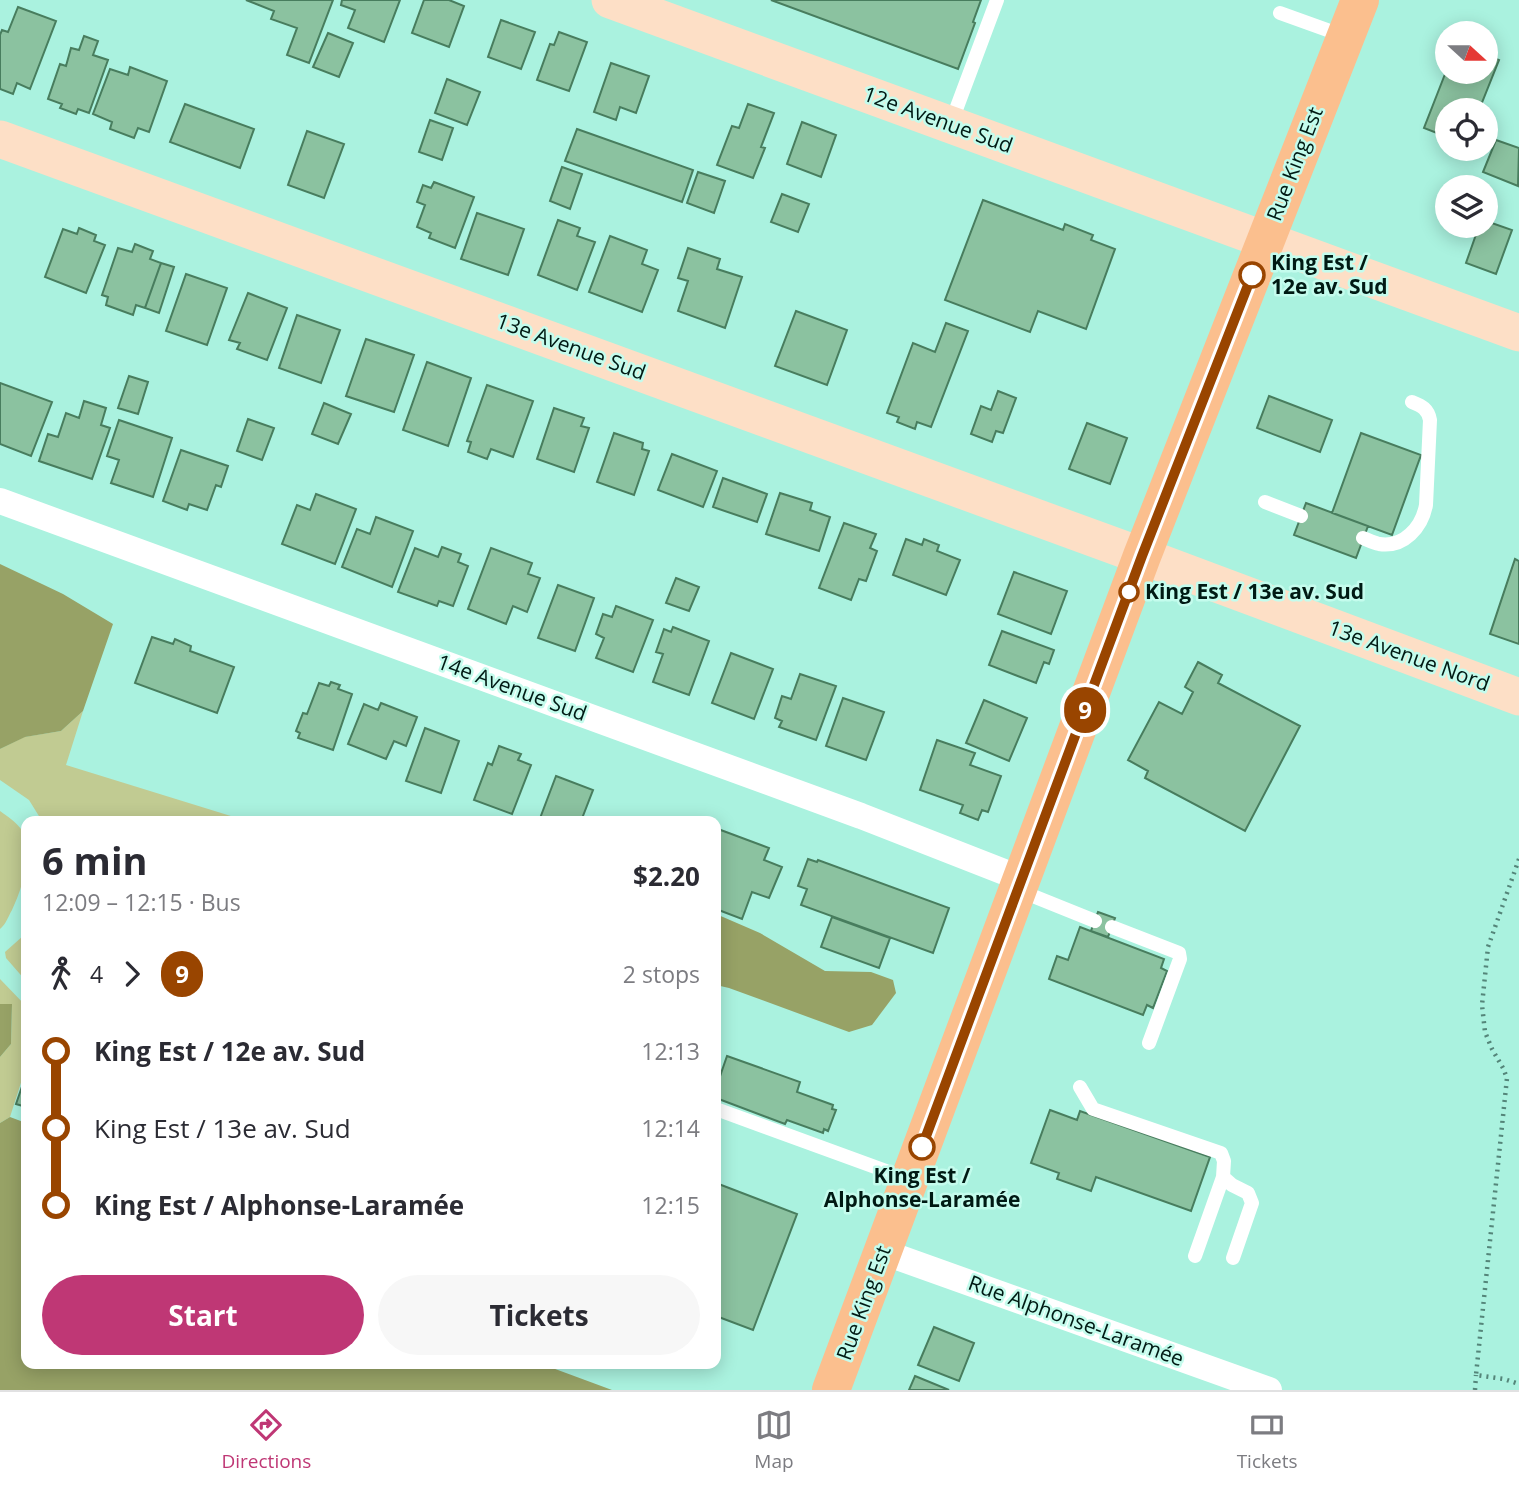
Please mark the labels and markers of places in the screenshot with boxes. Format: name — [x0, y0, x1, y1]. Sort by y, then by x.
place label: King Est / 12e av. Sud — [1271, 248, 1388, 300]
marker: King Est / 12e av. Sud — [1239, 262, 1265, 288]
place label: King Est / 13e av. Sud — [1145, 577, 1364, 605]
marker: King Est / 13e av. Sud — [1119, 582, 1139, 602]
marker: King Est / Alphonse-Laramée — [909, 1134, 935, 1160]
place label: King Est / Alphonse-Laramée — [824, 1161, 1020, 1213]

